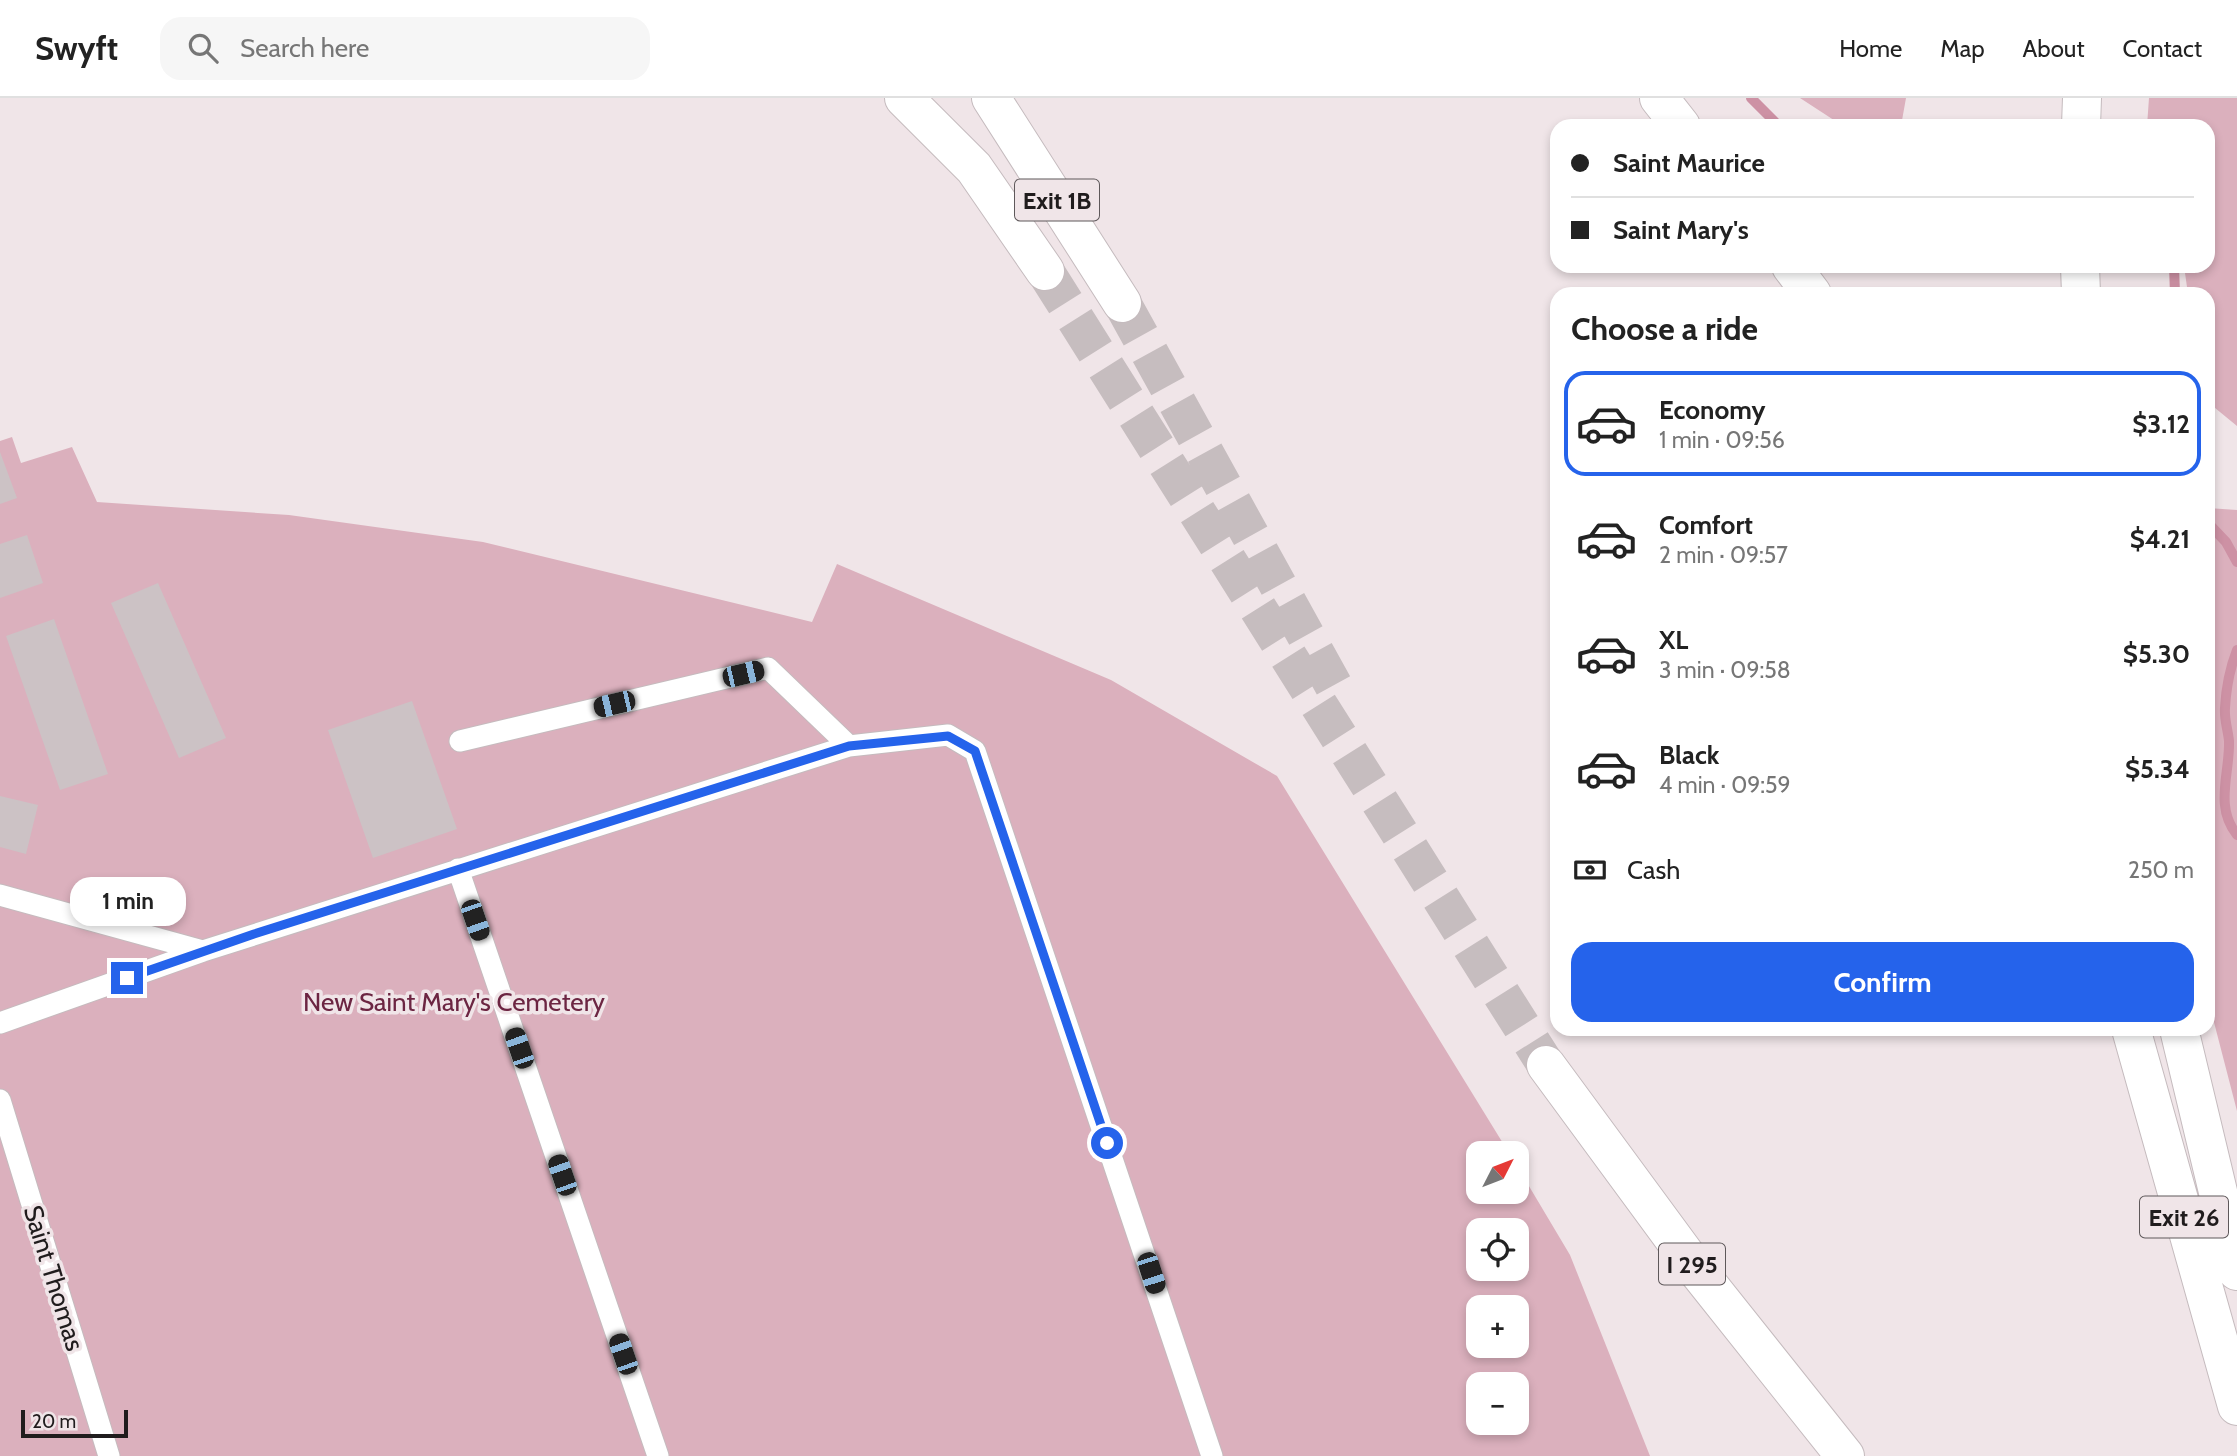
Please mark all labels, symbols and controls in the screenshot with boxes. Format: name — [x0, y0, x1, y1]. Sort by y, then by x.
search box — [160, 17, 650, 80]
text: Swyft — [35, 28, 118, 68]
icon: search — [184, 29, 222, 67]
text: Search here — [240, 32, 369, 64]
text: Home — [1839, 34, 1902, 63]
text: Map — [1940, 34, 1985, 63]
text: About — [2023, 34, 2085, 63]
text: Contact — [2123, 34, 2202, 63]
text: Saint Maurice — [1613, 147, 1765, 179]
road number: Exit 1B — [1015, 180, 1099, 220]
text: Saint Mary's — [1613, 214, 1749, 246]
text: Choose a ride — [1571, 309, 1758, 348]
icon: car — [1575, 392, 1638, 455]
text: Economy — [1659, 394, 1765, 426]
text: $3.12 — [2132, 408, 2190, 440]
text: 1 min · 09:56 — [1659, 426, 1785, 454]
icon: car — [1575, 507, 1638, 570]
text: Comfort — [1659, 509, 1753, 541]
text: $4.21 — [2130, 523, 2190, 555]
text: 2 min · 09:57 — [1659, 541, 1788, 569]
icon: car — [1575, 622, 1638, 685]
text: XL — [1659, 624, 1688, 656]
text: $5.30 — [2123, 638, 2190, 670]
text: 3 min · 09:58 — [1659, 656, 1791, 684]
car — [721, 659, 766, 689]
car — [592, 689, 637, 719]
icon: car — [1575, 737, 1638, 800]
text: Black — [1659, 739, 1719, 771]
text: $5.34 — [2125, 753, 2190, 785]
text: 4 min · 09:59 — [1659, 771, 1791, 799]
icon: cash — [1571, 851, 1609, 889]
text: Cash — [1627, 854, 1680, 886]
text: 250 m — [2128, 856, 2194, 884]
callout: 1 min — [69, 876, 185, 926]
text: 1 min — [102, 887, 154, 915]
car — [459, 897, 492, 943]
button: Confirm — [1571, 942, 2194, 1022]
route end — [111, 962, 143, 994]
park label: New Saint Mary's Cemetery — [303, 986, 605, 1018]
car — [503, 1025, 536, 1071]
route start — [1091, 1127, 1123, 1159]
north arrow — [1466, 1141, 1530, 1204]
map controls — [1466, 1141, 1529, 1435]
car — [546, 1152, 579, 1198]
road number: Exit 26 — [2140, 1196, 2228, 1238]
street label: Saint Thomas — [17, 1201, 91, 1355]
button: locate — [1466, 1218, 1529, 1281]
road number: I 295 — [1659, 1244, 1725, 1284]
car — [1135, 1250, 1168, 1296]
button: + — [1466, 1295, 1529, 1358]
car — [607, 1331, 640, 1377]
button: − — [1466, 1372, 1529, 1435]
scale bar — [21, 1407, 128, 1439]
text: 20 m — [32, 1410, 76, 1433]

